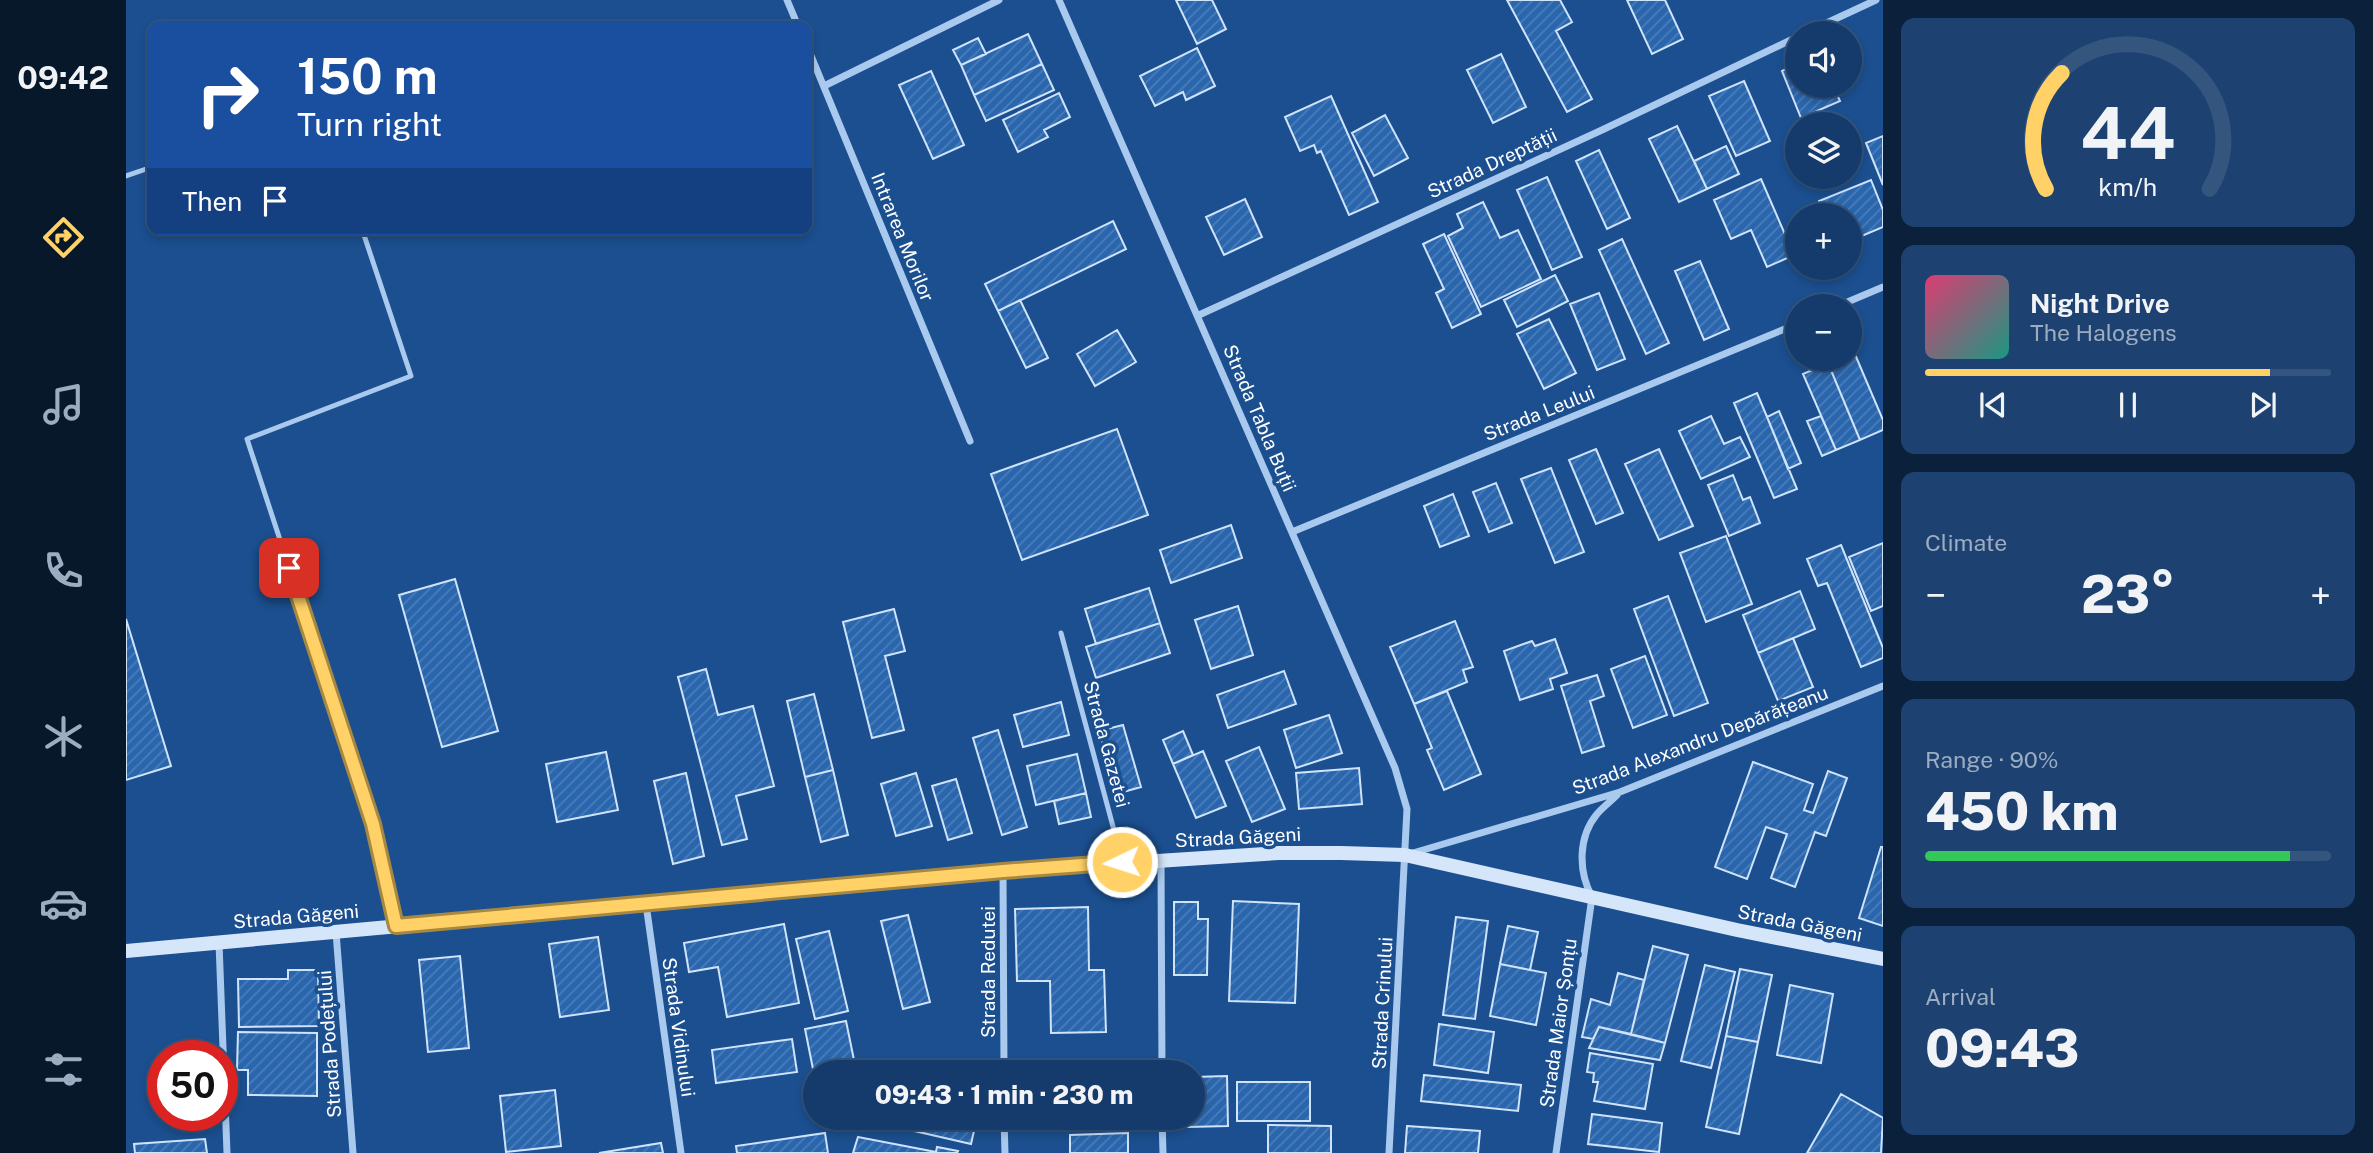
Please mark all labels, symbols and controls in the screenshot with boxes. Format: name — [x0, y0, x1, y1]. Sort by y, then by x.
map controls — [1785, 21, 1862, 371]
button: sound — [1785, 21, 1862, 98]
text: 150 m — [297, 47, 438, 105]
icon: right — [182, 49, 273, 140]
text: 09:42 — [17, 59, 109, 96]
text: 44 — [2080, 90, 2176, 175]
text: Turn right — [297, 106, 442, 143]
button: layers — [1785, 112, 1862, 189]
street label: Strada Dreptății — [1424, 123, 1560, 203]
street label: Intrarea Morilor — [867, 169, 939, 305]
text: km/h — [2099, 171, 2157, 201]
icon: arrive — [256, 182, 294, 220]
text: Then — [182, 186, 242, 217]
button: + — [1785, 203, 1862, 280]
icon: directions — [39, 213, 88, 262]
text: Night Drive — [2030, 288, 2170, 319]
button: − — [1785, 294, 1862, 371]
text: The Halogens — [2030, 319, 2177, 346]
street label: Strada Tabla Buții — [1219, 341, 1301, 495]
icon: music — [39, 380, 88, 429]
street label: Strada Leului — [1480, 381, 1598, 445]
icon: previous — [1974, 386, 2012, 424]
icon: pause — [2109, 386, 2147, 424]
icon: next — [2244, 386, 2282, 424]
text: Climate — [1925, 529, 2007, 556]
pin — [259, 538, 319, 598]
icon: phone — [39, 546, 88, 595]
icon: arrive — [270, 549, 308, 587]
text: 23° — [2081, 564, 2175, 625]
text: − — [1925, 573, 1946, 618]
text: + — [2310, 573, 2331, 618]
street label: Strada Gazetei — [1080, 678, 1134, 810]
street label: Strada Alexandru Depărățeanu — [1569, 681, 1831, 799]
icon: climate — [39, 712, 88, 761]
text: Range · 90% — [1925, 746, 2059, 773]
text: 450 km — [1925, 781, 2119, 842]
street label: Strada Găgeni — [1174, 823, 1302, 851]
position arrow — [1085, 825, 1159, 899]
icon: car — [39, 879, 88, 928]
street label: Strada Găgeni — [232, 900, 360, 932]
street label: Strada Găgeni — [1736, 900, 1864, 946]
street label: Strada Redutei — [977, 906, 999, 1038]
street label: Strada Crinului — [1368, 936, 1396, 1070]
street label: Strada Maior Șonțu — [1535, 937, 1581, 1109]
street label: Strada Vidinului — [658, 956, 700, 1098]
street label: Strada Podețului — [313, 969, 345, 1119]
text: Arrival — [1925, 983, 1996, 1010]
text: 09:43 — [1925, 1018, 2079, 1079]
speed limit sign: 50 — [147, 1040, 238, 1131]
icon: filters — [39, 1045, 88, 1094]
text: 09:43 · 1 min · 230 m — [875, 1079, 1133, 1110]

